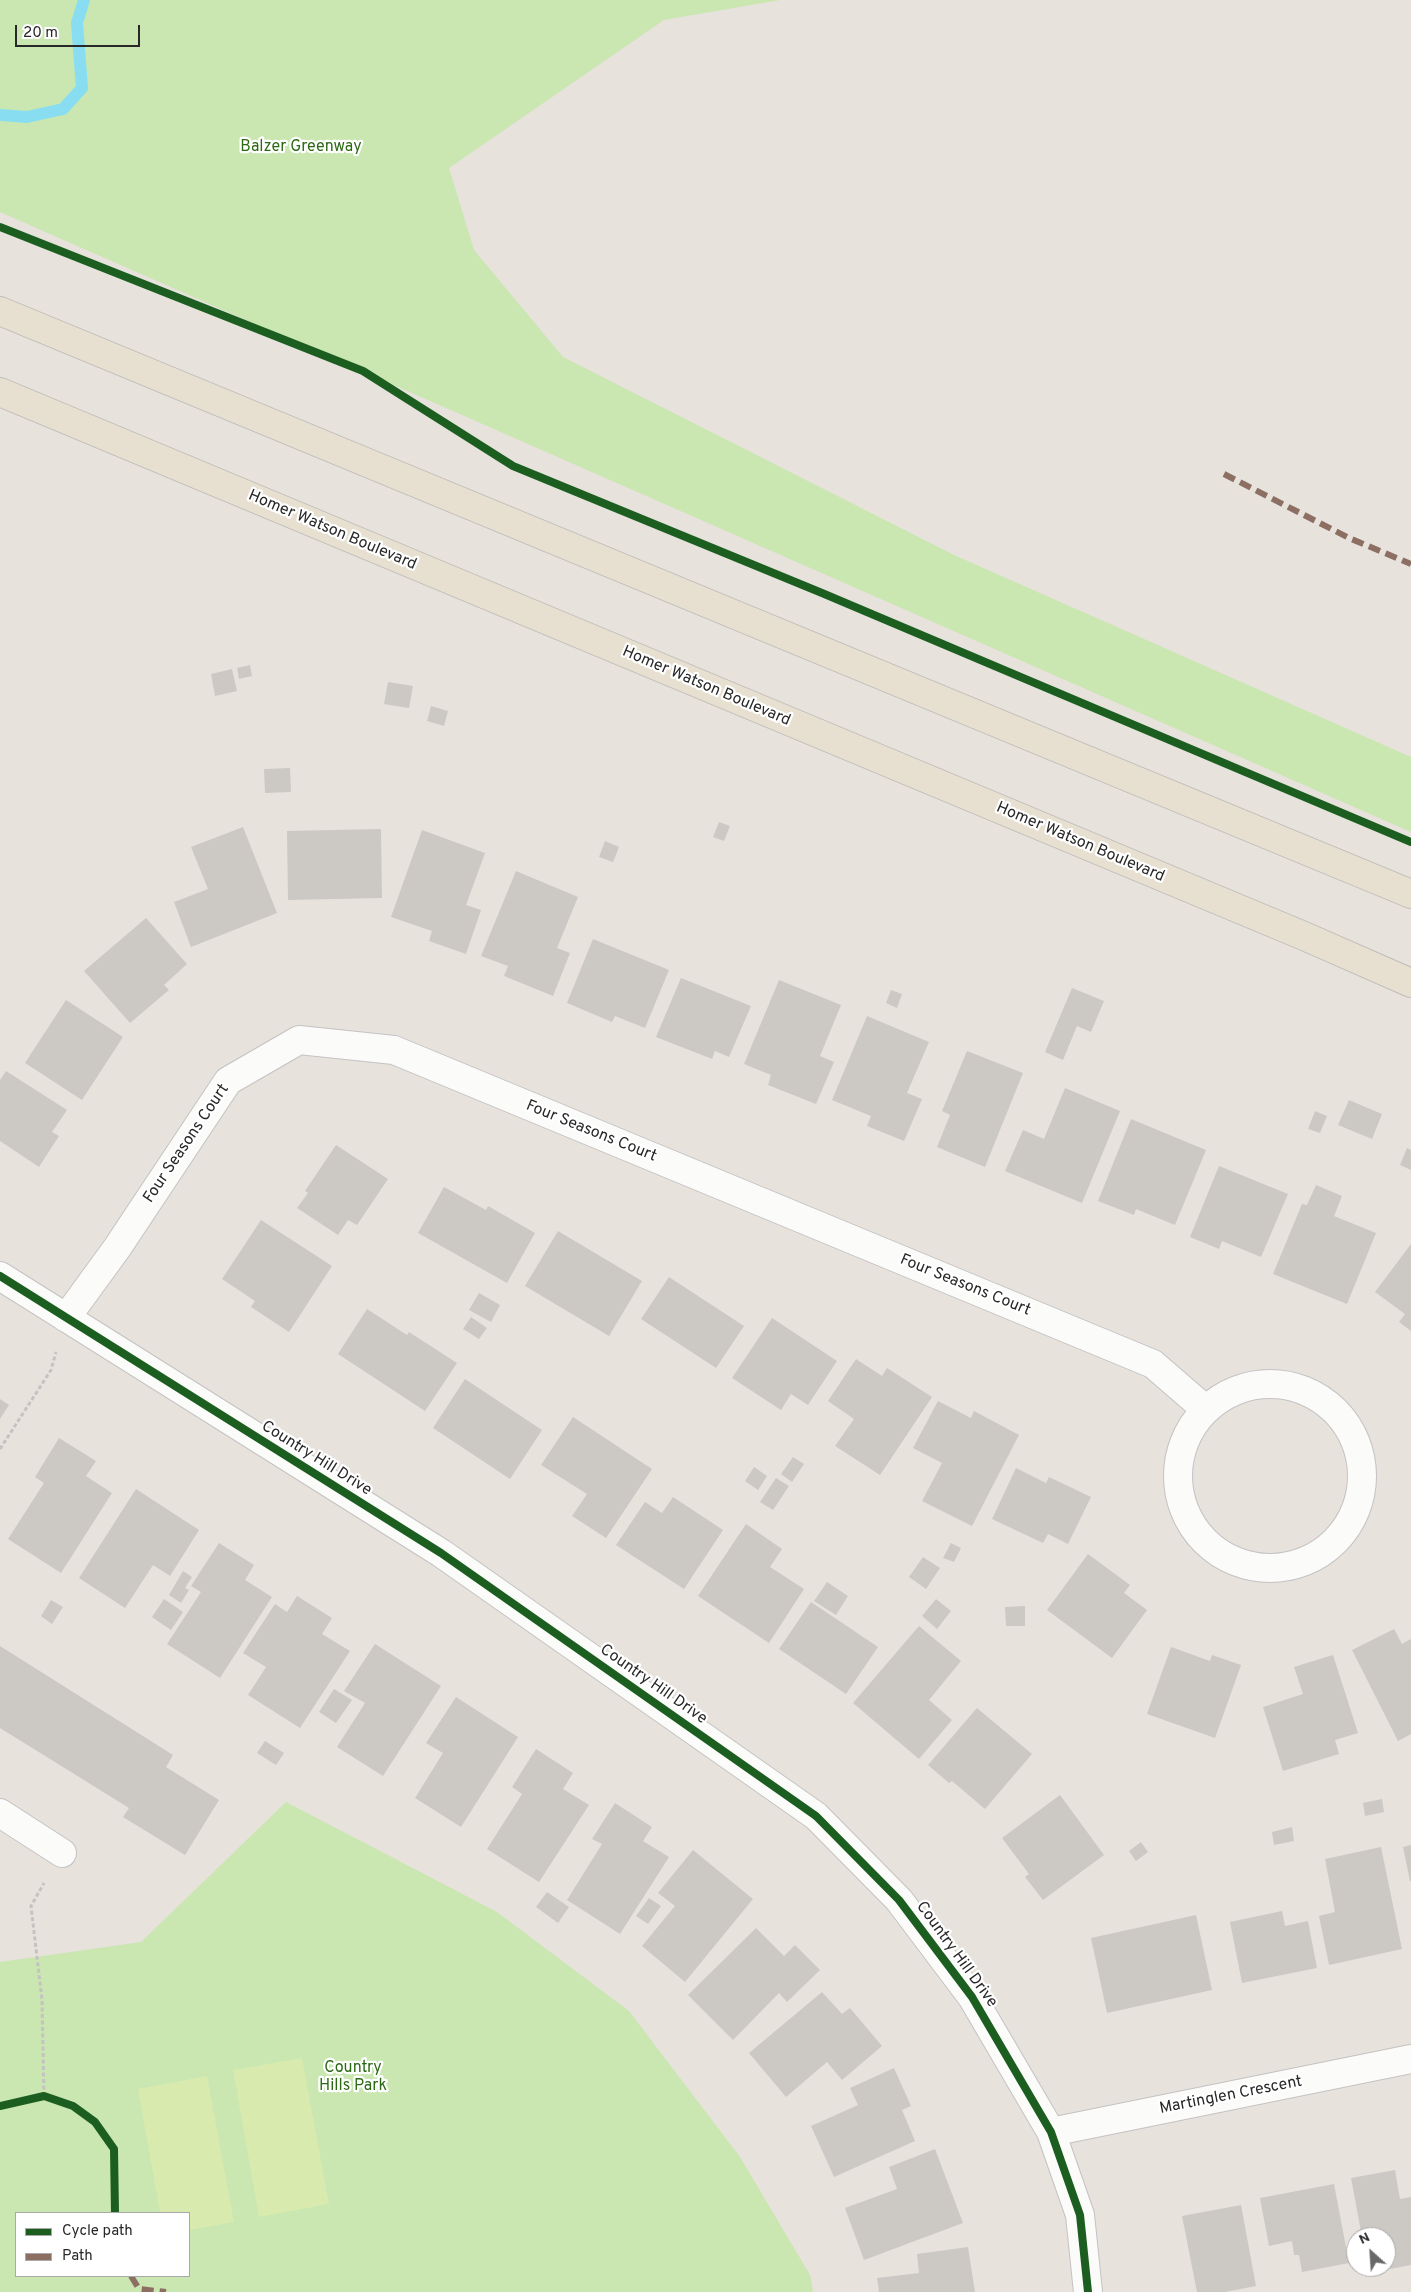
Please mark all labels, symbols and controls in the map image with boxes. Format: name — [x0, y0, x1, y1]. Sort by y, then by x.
scale bar — [18, 15, 142, 47]
text: 20 m — [23, 24, 58, 43]
park label: Balzer Greenway — [240, 138, 362, 158]
street label: Homer Watson Boulevard — [245, 487, 419, 575]
street label: Homer Watson Boulevard — [619, 643, 793, 731]
street label: Homer Watson Boulevard — [993, 799, 1167, 887]
street label: Four Seasons Court — [140, 1081, 234, 1207]
street label: Four Seasons Court — [523, 1097, 659, 1167]
street label: Four Seasons Court — [897, 1251, 1033, 1321]
street label: Country Hill Drive — [257, 1417, 375, 1501]
street label: Country Hill Drive — [596, 1641, 710, 1729]
street label: Country Hill Drive — [911, 1898, 1001, 2012]
park label: Country Hills Park — [319, 2059, 387, 2097]
street label: Martinglen Crescent — [1158, 2073, 1304, 2119]
legend — [15, 2212, 190, 2277]
text: Cycle path — [62, 2222, 133, 2241]
north arrow — [1346, 2227, 1396, 2277]
text: N — [1356, 2229, 1373, 2249]
text: Path — [62, 2247, 93, 2266]

